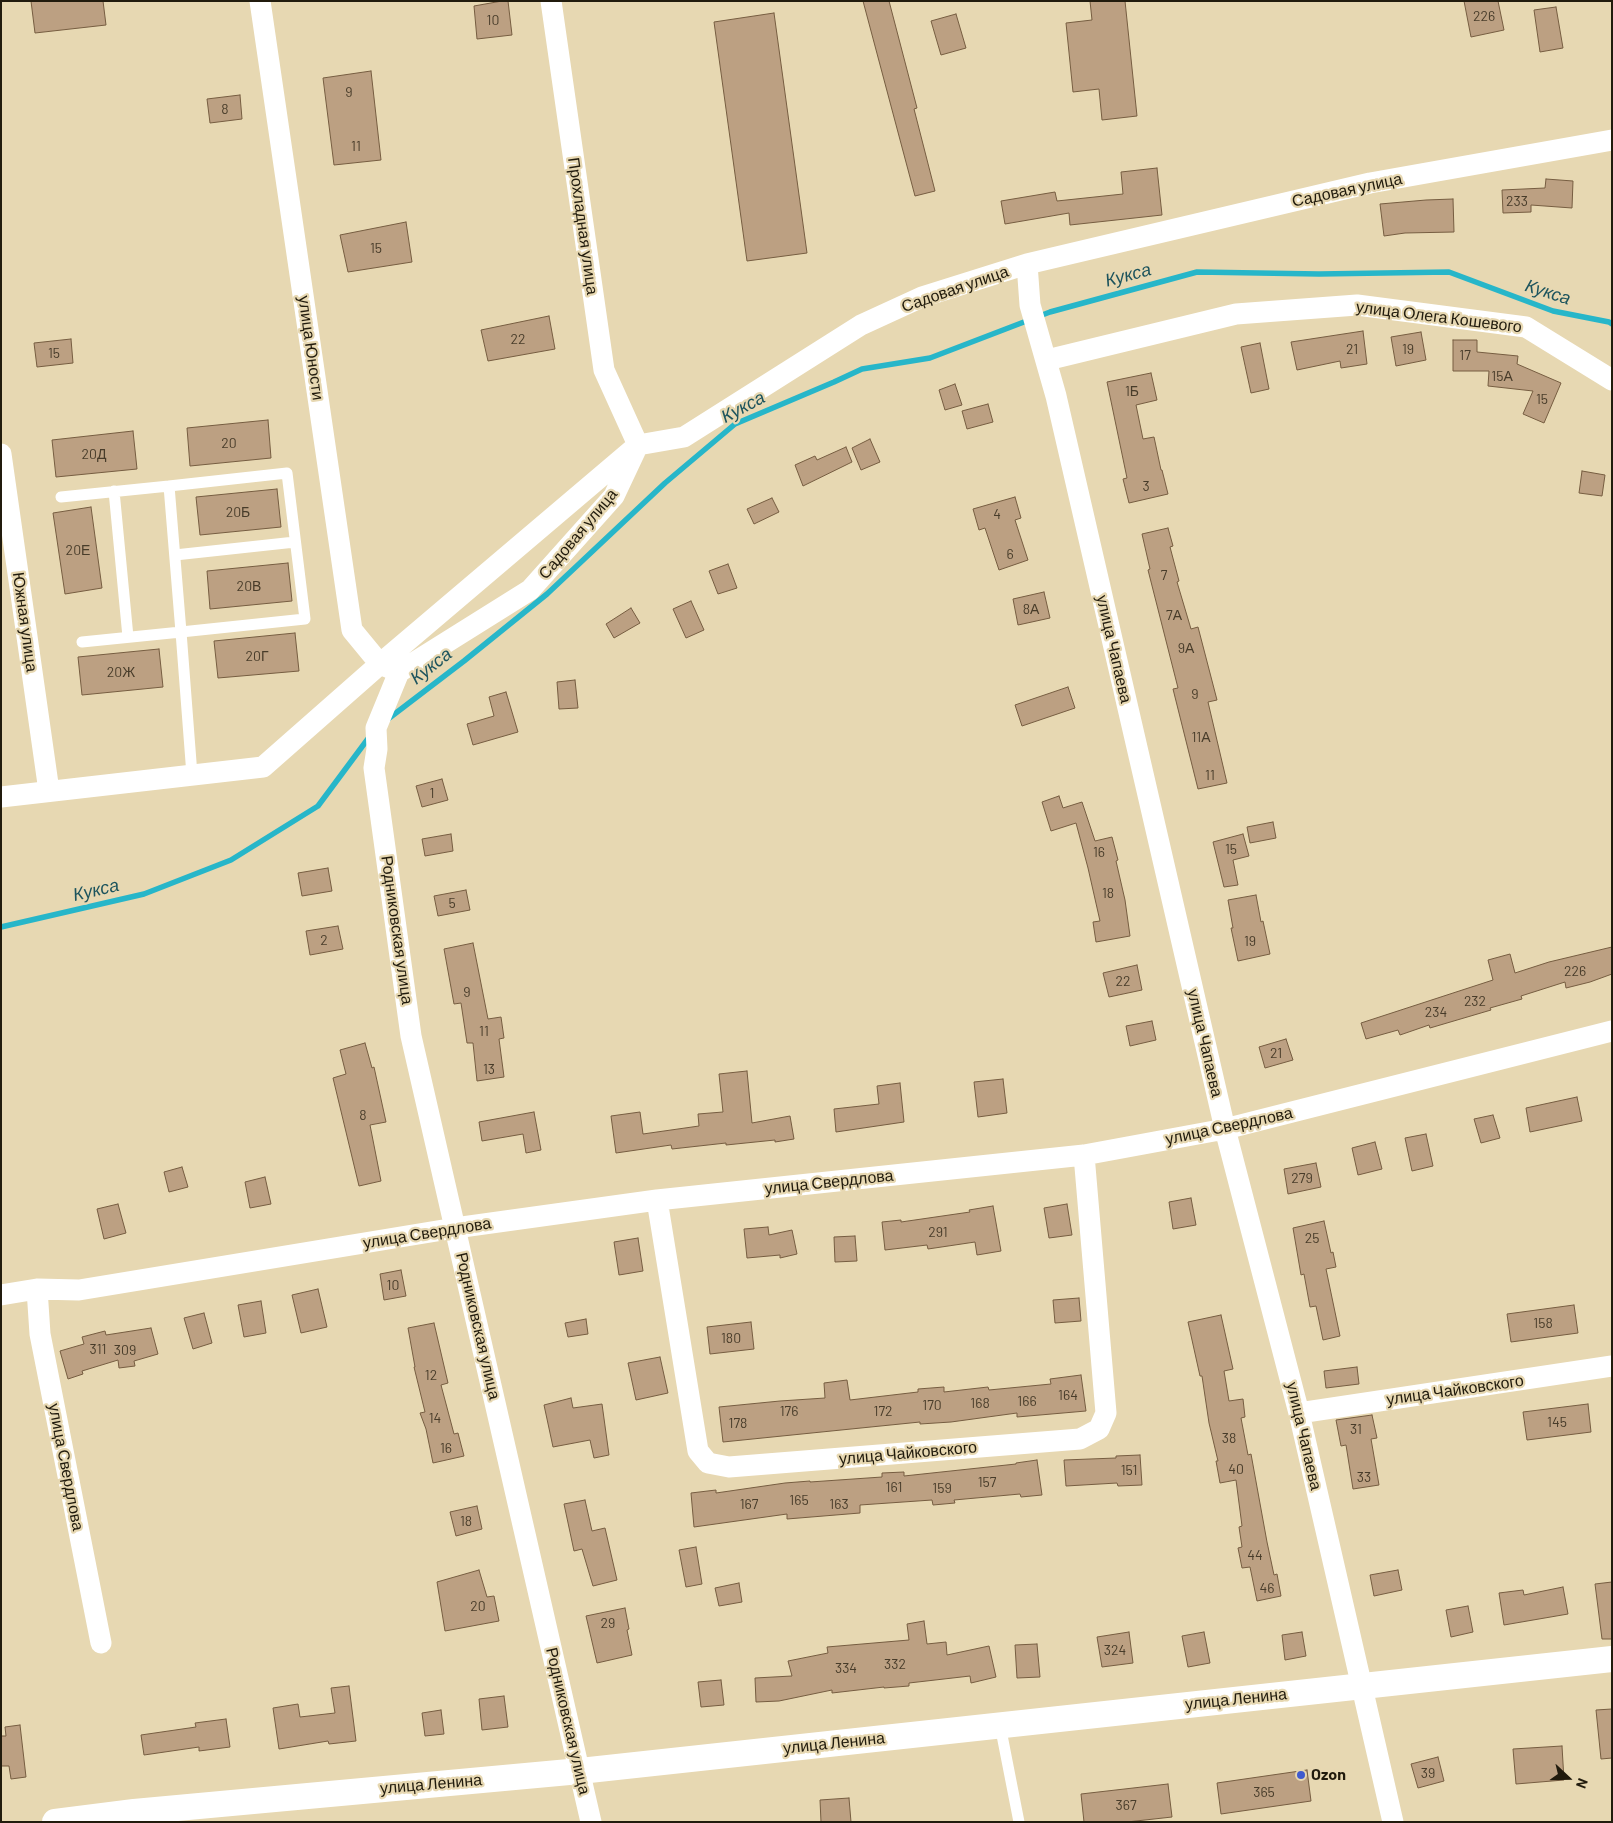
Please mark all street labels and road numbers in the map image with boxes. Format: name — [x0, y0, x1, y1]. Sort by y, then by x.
street label: Прохладная улица — [564, 156, 602, 296]
street label: Садовая улица — [1290, 169, 1404, 211]
street label: Садовая улица — [899, 262, 1011, 316]
street label: улица Юности — [294, 295, 328, 401]
street label: улица Олега Кошевого — [1355, 297, 1523, 337]
street label: Садовая улица — [535, 485, 621, 583]
street label: Южная улица — [9, 571, 41, 673]
street label: улица Чапаева — [1092, 593, 1136, 705]
street label: Родниковская улица — [377, 854, 417, 1006]
street label: улица Чапаева — [1183, 987, 1227, 1099]
street label: улица Свердлова — [1164, 1103, 1294, 1149]
street label: улица Свердлова — [764, 1166, 894, 1198]
street label: улица Свердлова — [362, 1213, 492, 1253]
street label: Родниковская улица — [452, 1251, 504, 1401]
street label: улица Чайковского — [1385, 1371, 1525, 1409]
street label: улица Чапаева — [1282, 1380, 1326, 1492]
street label: улица Свердлова — [44, 1402, 88, 1532]
street label: улица Чайковского — [838, 1437, 978, 1469]
street label: Родниковская улица — [542, 1646, 594, 1796]
street label: улица Ленина — [1184, 1684, 1288, 1714]
street label: улица Ленина — [782, 1728, 886, 1758]
street label: улица Ленина — [379, 1770, 483, 1798]

